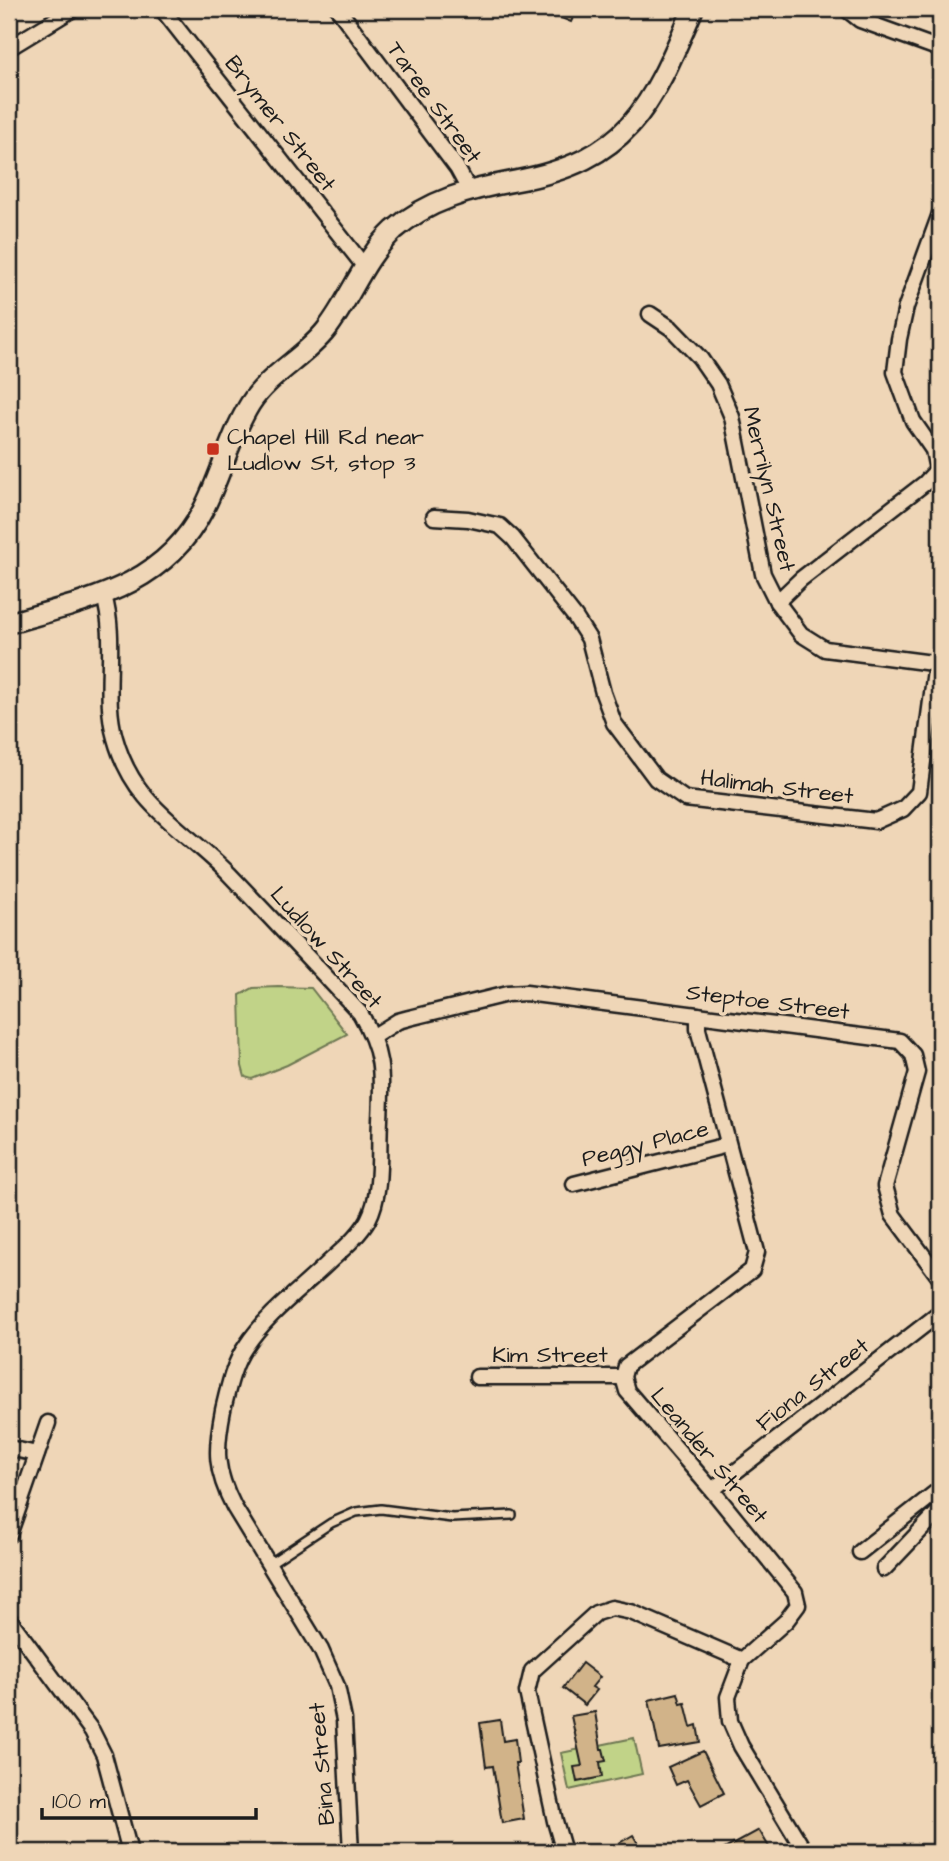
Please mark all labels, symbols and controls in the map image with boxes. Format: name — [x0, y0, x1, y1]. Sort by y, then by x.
street label: Taree Street — [379, 35, 490, 171]
street label: Brymer Street — [216, 49, 344, 200]
street label: Merrilyn Street — [734, 404, 804, 576]
place label: Chapel Hill Rd near Ludlow St, stop 3 — [227, 421, 424, 479]
marker: Chapel Hill Rd near Ludlow St, stop 3 — [205, 441, 221, 457]
street label: Halimah Street — [699, 762, 856, 812]
street label: Ludlow Street — [263, 879, 390, 1016]
street label: Steptoe Street — [684, 976, 852, 1028]
street label: Peggy Place — [578, 1113, 712, 1176]
street label: Fiona Street — [749, 1330, 876, 1439]
street label: Kim Street — [492, 1339, 608, 1371]
street label: Leander Street — [643, 1381, 776, 1531]
street label: Bina Street — [301, 1700, 343, 1827]
scale bar — [42, 1777, 256, 1821]
text: 100 m — [52, 1787, 107, 1816]

